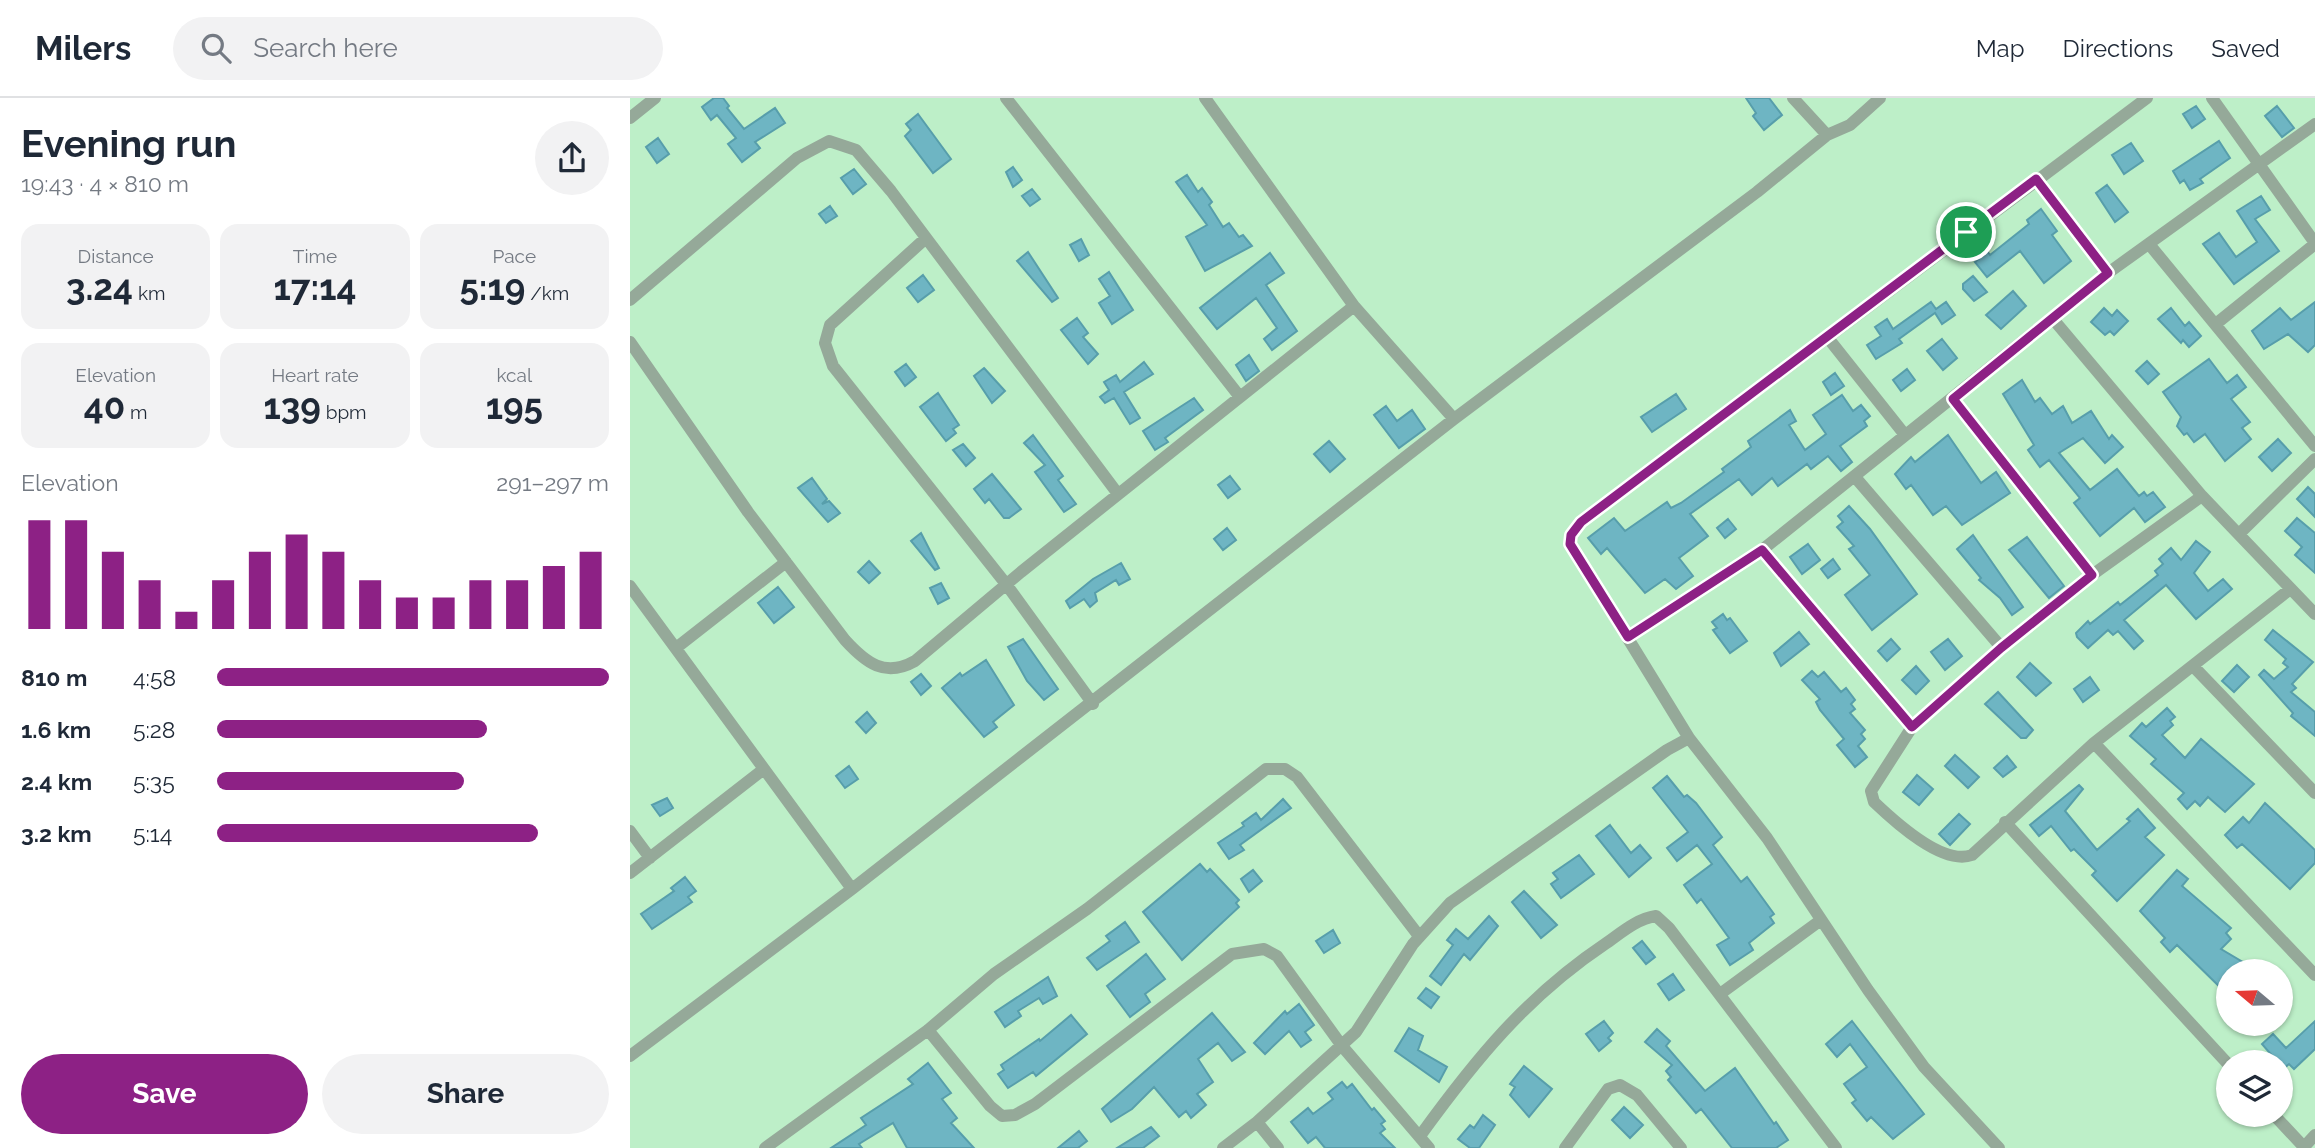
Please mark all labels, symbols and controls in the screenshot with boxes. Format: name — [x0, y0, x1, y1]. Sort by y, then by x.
search box — [173, 17, 663, 80]
text: Milers — [35, 29, 131, 68]
icon: search — [197, 29, 235, 67]
text: Search here — [253, 33, 398, 63]
text: Map — [1976, 34, 2025, 63]
text: Directions — [2063, 34, 2173, 63]
text: Saved — [2211, 34, 2280, 63]
text: Evening run — [21, 121, 236, 166]
button: share — [535, 121, 609, 195]
text: 19:43 · 4 × 810 m — [21, 170, 189, 197]
pin — [1936, 202, 1996, 262]
icon: arrive — [1947, 213, 1985, 251]
text: Distance — [78, 245, 154, 267]
text: Time — [293, 245, 337, 267]
text: Pace — [493, 245, 536, 267]
text: 3.24 — [66, 267, 133, 308]
text: 17:14 — [274, 267, 356, 308]
text: 5:19 — [459, 267, 525, 308]
text: km — [133, 282, 165, 304]
text: /km — [525, 282, 569, 304]
text: Elevation — [75, 364, 156, 386]
text: Heart rate — [271, 364, 359, 386]
text: kcal — [497, 364, 532, 386]
text: 40 — [84, 386, 125, 427]
text: 139 — [263, 386, 321, 427]
text: 195 — [486, 386, 543, 427]
text: m — [125, 401, 148, 423]
text: bpm — [321, 401, 367, 423]
text: Elevation — [21, 469, 119, 496]
text: 291–297 m — [496, 469, 609, 496]
text: 810 m — [21, 664, 87, 691]
text: 4:58 — [133, 664, 176, 691]
text: 1.6 km — [21, 716, 91, 743]
text: 5:28 — [133, 716, 175, 743]
text: 2.4 km — [21, 768, 92, 795]
text: 5:35 — [133, 768, 175, 795]
text: 3.2 km — [21, 820, 92, 847]
text: 5:14 — [133, 820, 172, 847]
north arrow — [2216, 959, 2292, 1036]
map controls — [2216, 959, 2293, 1127]
button: layers — [2216, 1050, 2293, 1127]
button: Save — [21, 1054, 308, 1134]
button: Share — [322, 1054, 609, 1134]

